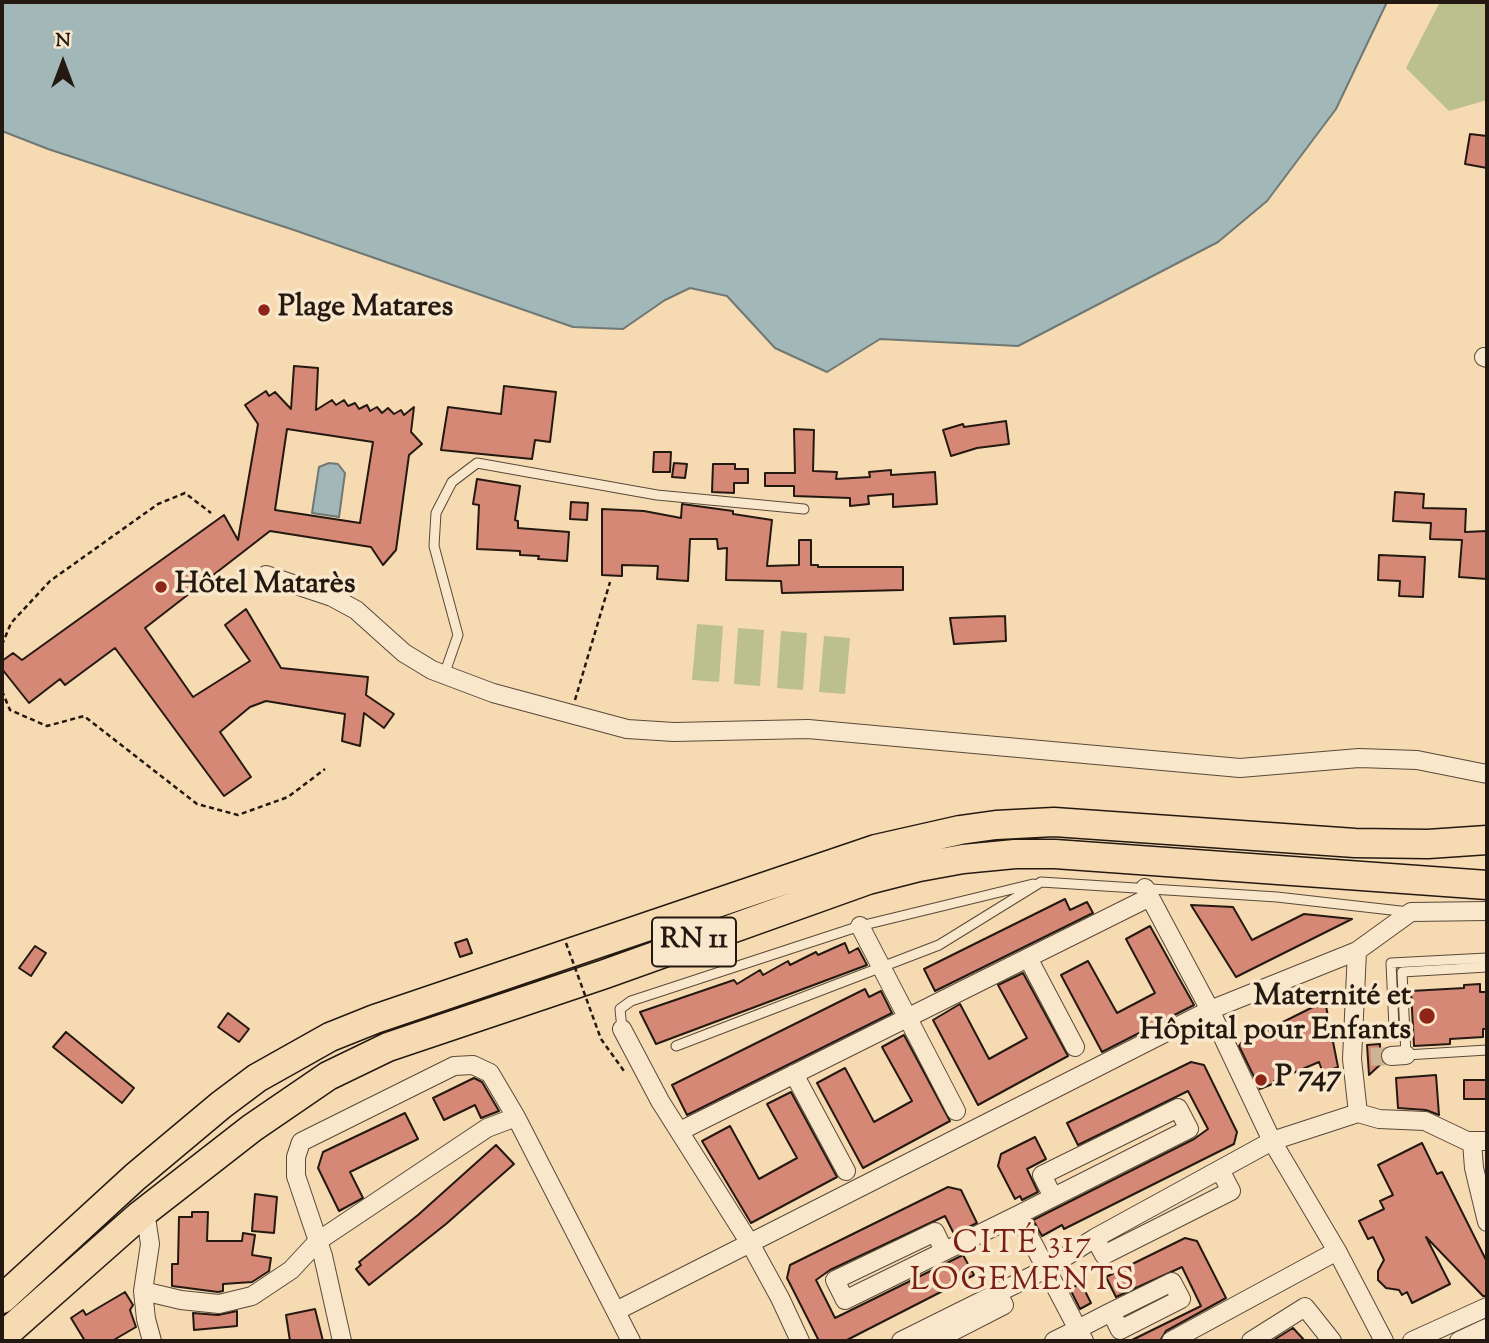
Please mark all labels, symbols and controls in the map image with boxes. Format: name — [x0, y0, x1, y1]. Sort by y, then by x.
north arrow — [28, 28, 98, 98]
text: N — [55, 28, 71, 55]
place label: Plage Matares — [278, 292, 453, 328]
marker: Plage Matares — [256, 302, 272, 318]
place label: Hôtel Matarès — [175, 569, 356, 605]
marker: Hôtel Matarès — [153, 579, 169, 595]
road number: RN 11 — [652, 918, 736, 967]
place label: Maternité et Hôpital pour Enfants — [1140, 981, 1411, 1052]
marker: Maternité et Hôpital pour Enfants — [1417, 1006, 1437, 1026]
place label: P 747 — [1275, 1062, 1341, 1098]
marker: P 747 — [1253, 1072, 1269, 1088]
district label: CITÉ 317 LOGEMENTS — [911, 1228, 1135, 1303]

